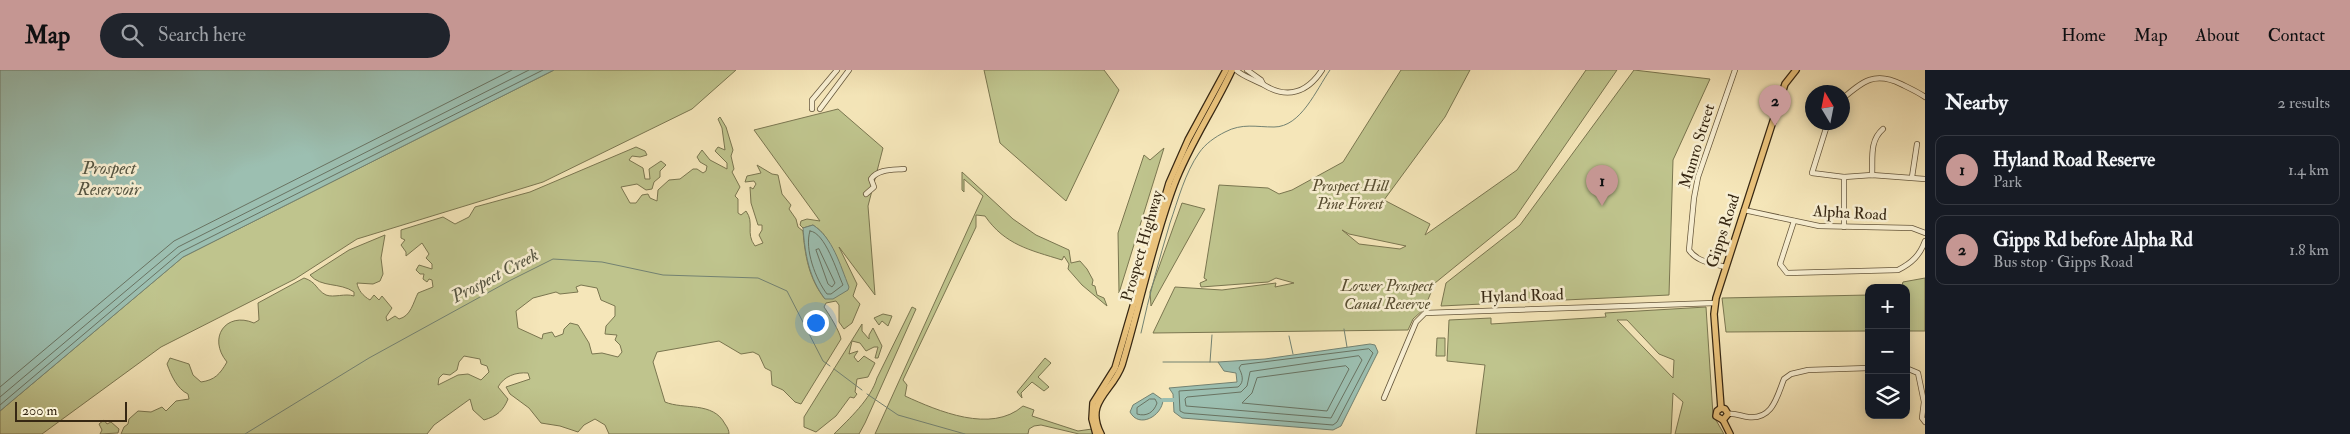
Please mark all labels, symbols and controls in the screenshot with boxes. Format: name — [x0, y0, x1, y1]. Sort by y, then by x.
search box — [100, 13, 450, 58]
text: Map — [25, 20, 70, 51]
icon: search — [118, 21, 146, 49]
text: Search here — [158, 23, 246, 47]
text: Home — [2061, 24, 2106, 47]
text: Map — [2134, 24, 2168, 47]
text: About — [2196, 24, 2240, 47]
text: Contact — [2268, 24, 2325, 47]
pin: 2 — [1759, 85, 1791, 126]
north arrow — [1805, 85, 1850, 130]
text: Nearby — [1945, 89, 2008, 116]
text: 2 results — [2277, 93, 2330, 113]
street label: Munro Street — [1675, 101, 1719, 191]
text: Hyland Road Reserve — [1993, 148, 2155, 172]
water label: Prospect Reservoir — [76, 157, 142, 201]
text: 1 — [1959, 160, 1965, 180]
text: 1.4 km — [2288, 160, 2329, 180]
pin: 1 — [1586, 165, 1618, 206]
text: Park — [1993, 172, 2022, 192]
park label: Prospect Hill Pine Forest — [1311, 176, 1390, 214]
street label: Prospect Highway — [1117, 187, 1169, 304]
street label: Gipps Road — [1702, 192, 1745, 271]
street label: Alpha Road — [1811, 201, 1888, 226]
text: Gipps Rd before Alpha Rd — [1993, 228, 2193, 252]
text: 2 — [1958, 240, 1966, 260]
text: 1.8 km — [2289, 240, 2329, 260]
water label: Prospect Creek — [446, 243, 543, 309]
text: Bus stop · Gipps Road — [1993, 252, 2133, 272]
park label: Lower Prospect Canal Reserve — [1340, 276, 1435, 314]
map controls — [1865, 284, 1910, 419]
button: + — [1865, 284, 1910, 329]
street label: Hyland Road — [1480, 285, 1564, 307]
your location — [803, 310, 829, 336]
button: − — [1865, 329, 1910, 374]
button: layers — [1865, 374, 1910, 419]
scale bar — [15, 399, 128, 422]
text: 200 m — [22, 402, 57, 419]

